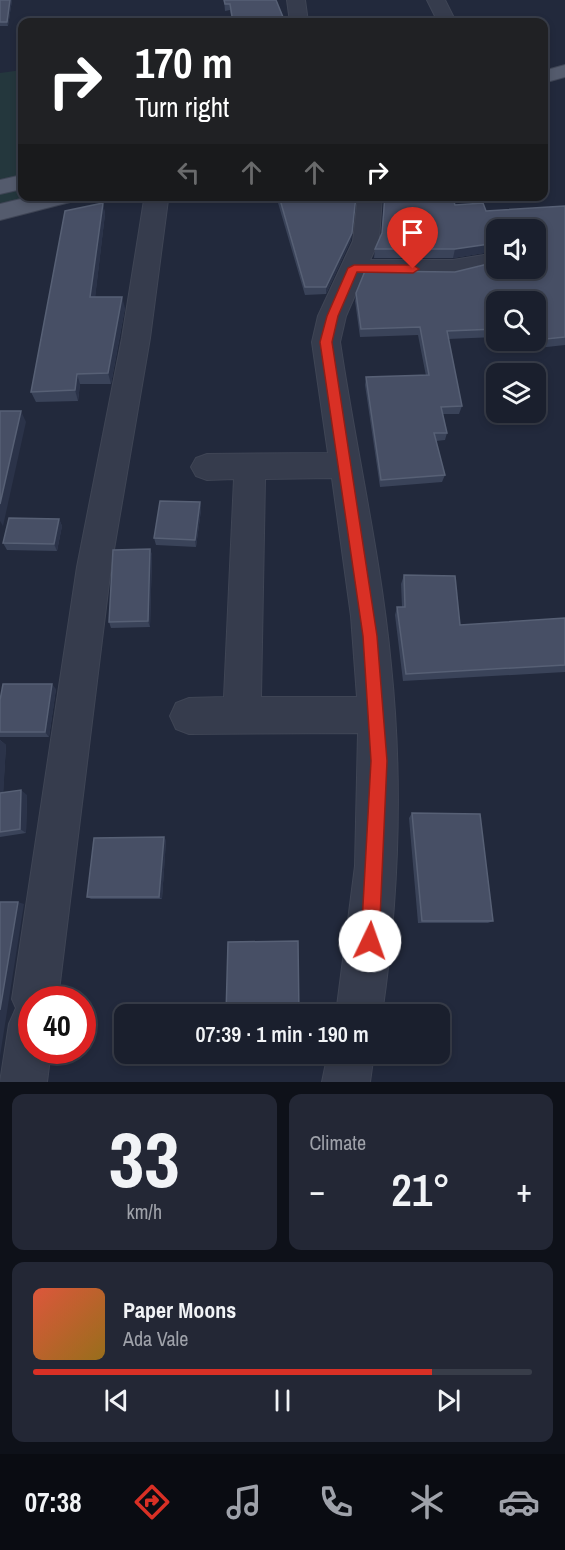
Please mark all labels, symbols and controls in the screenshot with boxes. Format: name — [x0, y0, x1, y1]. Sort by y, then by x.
text: 170 m — [135, 35, 233, 91]
icon: right — [36, 42, 114, 120]
text: Turn right — [135, 89, 229, 125]
icon: left — [172, 156, 205, 189]
icon: ahead — [235, 156, 268, 189]
icon: ahead — [298, 156, 331, 189]
icon: right — [361, 156, 394, 189]
pin — [387, 207, 438, 269]
icon: arrive — [396, 216, 429, 249]
map controls — [486, 219, 546, 423]
button: sound — [486, 219, 546, 279]
button: search — [486, 291, 546, 351]
button: layers — [486, 363, 546, 423]
position arrow — [338, 909, 402, 973]
speed limit sign: 40 — [18, 986, 96, 1064]
text: 07:39 · 1 min · 190 m — [195, 1019, 369, 1049]
text: 33 — [109, 1106, 180, 1211]
text: Climate — [310, 1129, 366, 1156]
text: 21° — [391, 1159, 450, 1220]
text: − — [310, 1168, 325, 1212]
text: + — [516, 1168, 532, 1212]
text: km/h — [126, 1198, 162, 1225]
text: Paper Moons — [123, 1295, 236, 1325]
text: Ada Vale — [123, 1325, 188, 1352]
icon: previous — [100, 1384, 133, 1417]
icon: pause — [266, 1384, 299, 1417]
icon: next — [432, 1384, 465, 1417]
icon: directions — [131, 1481, 173, 1523]
icon: music — [223, 1481, 265, 1523]
icon: phone — [315, 1481, 357, 1523]
icon: climate — [406, 1481, 448, 1523]
icon: car — [498, 1481, 540, 1523]
text: 07:38 — [25, 1484, 81, 1520]

